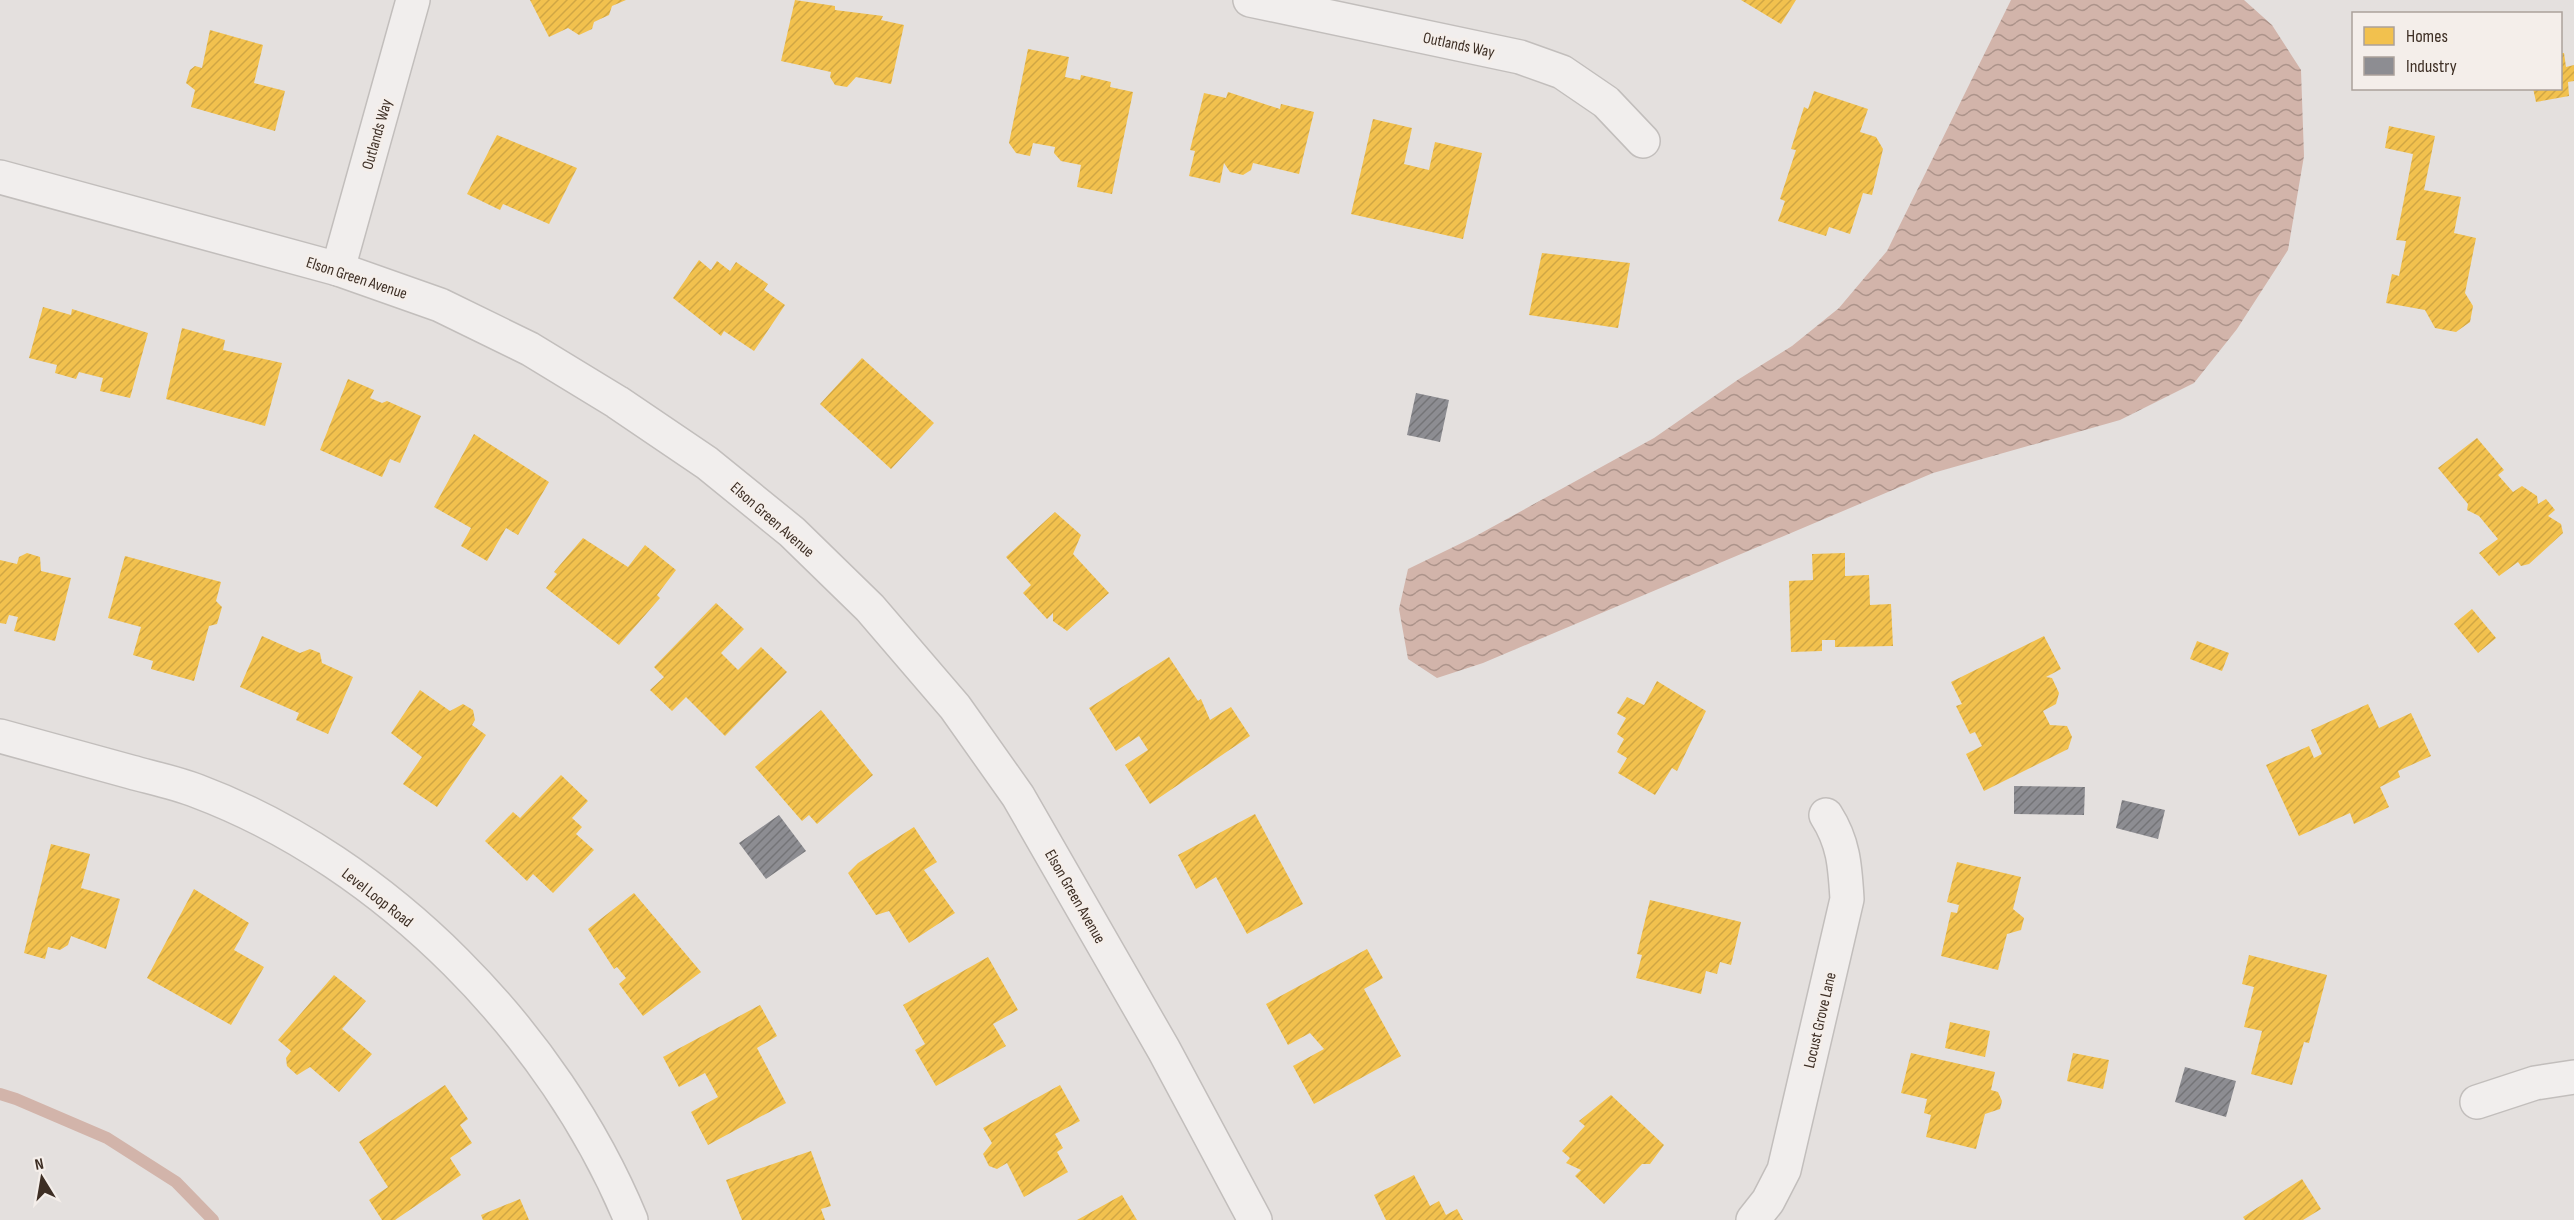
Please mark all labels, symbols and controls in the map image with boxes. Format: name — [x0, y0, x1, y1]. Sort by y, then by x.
legend — [2352, 12, 2562, 90]
text: Homes — [2406, 26, 2448, 47]
street label: Outlands Way — [1421, 29, 1496, 62]
text: Industry — [2406, 56, 2457, 77]
street label: Outlands Way — [358, 97, 397, 172]
street label: Elson Green Avenue — [304, 253, 409, 304]
street label: Elson Green Avenue — [726, 478, 818, 562]
street label: Elson Green Avenue — [1040, 846, 1109, 947]
street label: Level Loop Road — [338, 865, 416, 932]
street label: Locust Grove Lane — [1800, 971, 1841, 1070]
north arrow — [12, 1148, 72, 1208]
text: N — [33, 1155, 45, 1175]

